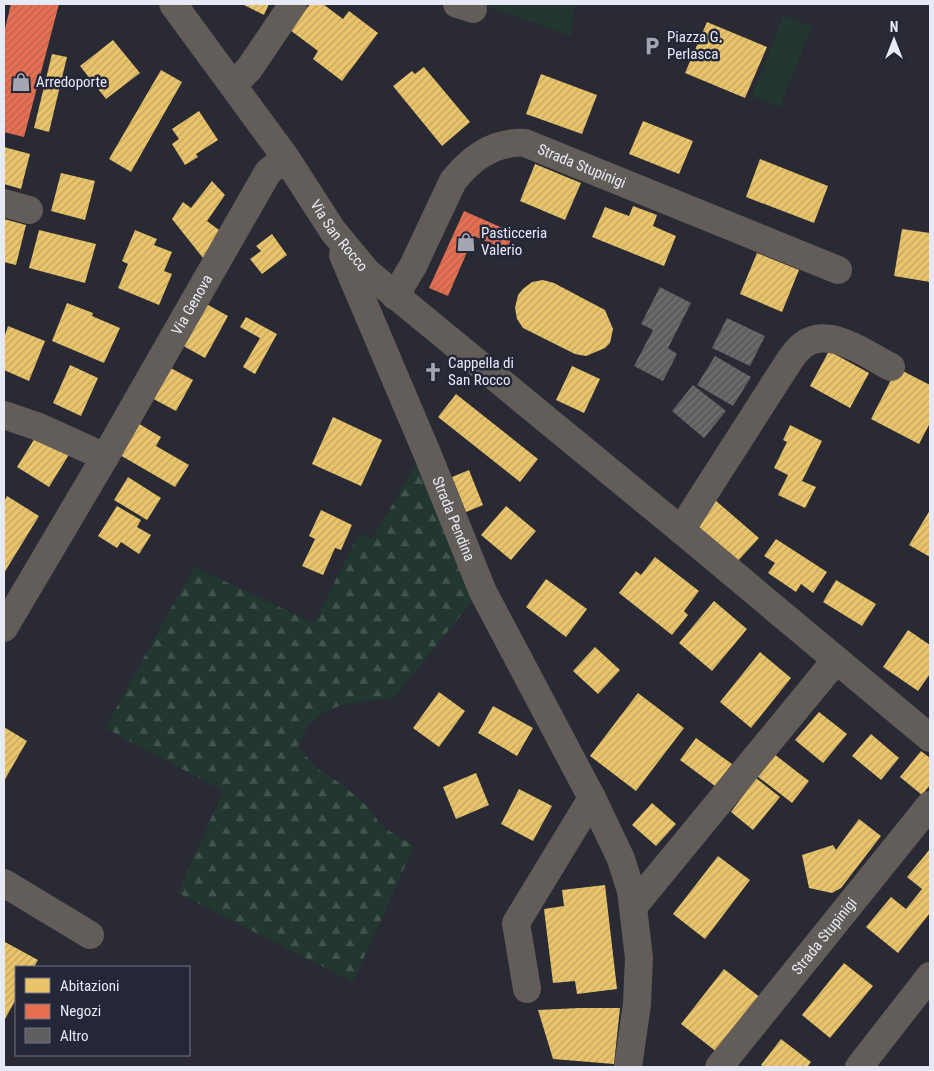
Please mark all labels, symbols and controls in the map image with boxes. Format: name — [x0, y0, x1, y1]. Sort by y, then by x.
north arrow — [869, 15, 919, 65]
text: N — [890, 19, 898, 35]
place label: Piazza G. Perlasca — [667, 28, 723, 63]
parking icon: Piazza G. Perlasca — [641, 35, 663, 57]
shop icon: Arredoporte — [10, 71, 32, 93]
place label: Arredoporte — [36, 73, 107, 91]
street label: Strada Stupinigi — [535, 140, 629, 192]
street label: Via San Rocco — [306, 196, 372, 275]
place label: Pasticceria Valerio — [481, 224, 547, 259]
shop icon: Pasticceria Valerio — [455, 231, 477, 253]
street label: Via Genova — [168, 271, 216, 338]
place label: Cappella di San Rocco — [448, 354, 514, 389]
church icon: Cappella di San Rocco — [422, 361, 444, 383]
street label: Strada Pendina — [428, 474, 479, 564]
street label: Strada Stupinigi — [788, 894, 861, 978]
legend — [15, 966, 190, 1056]
text: Abitazioni — [60, 977, 119, 995]
text: Negozi — [60, 1002, 101, 1020]
text: Altro — [60, 1027, 88, 1045]

